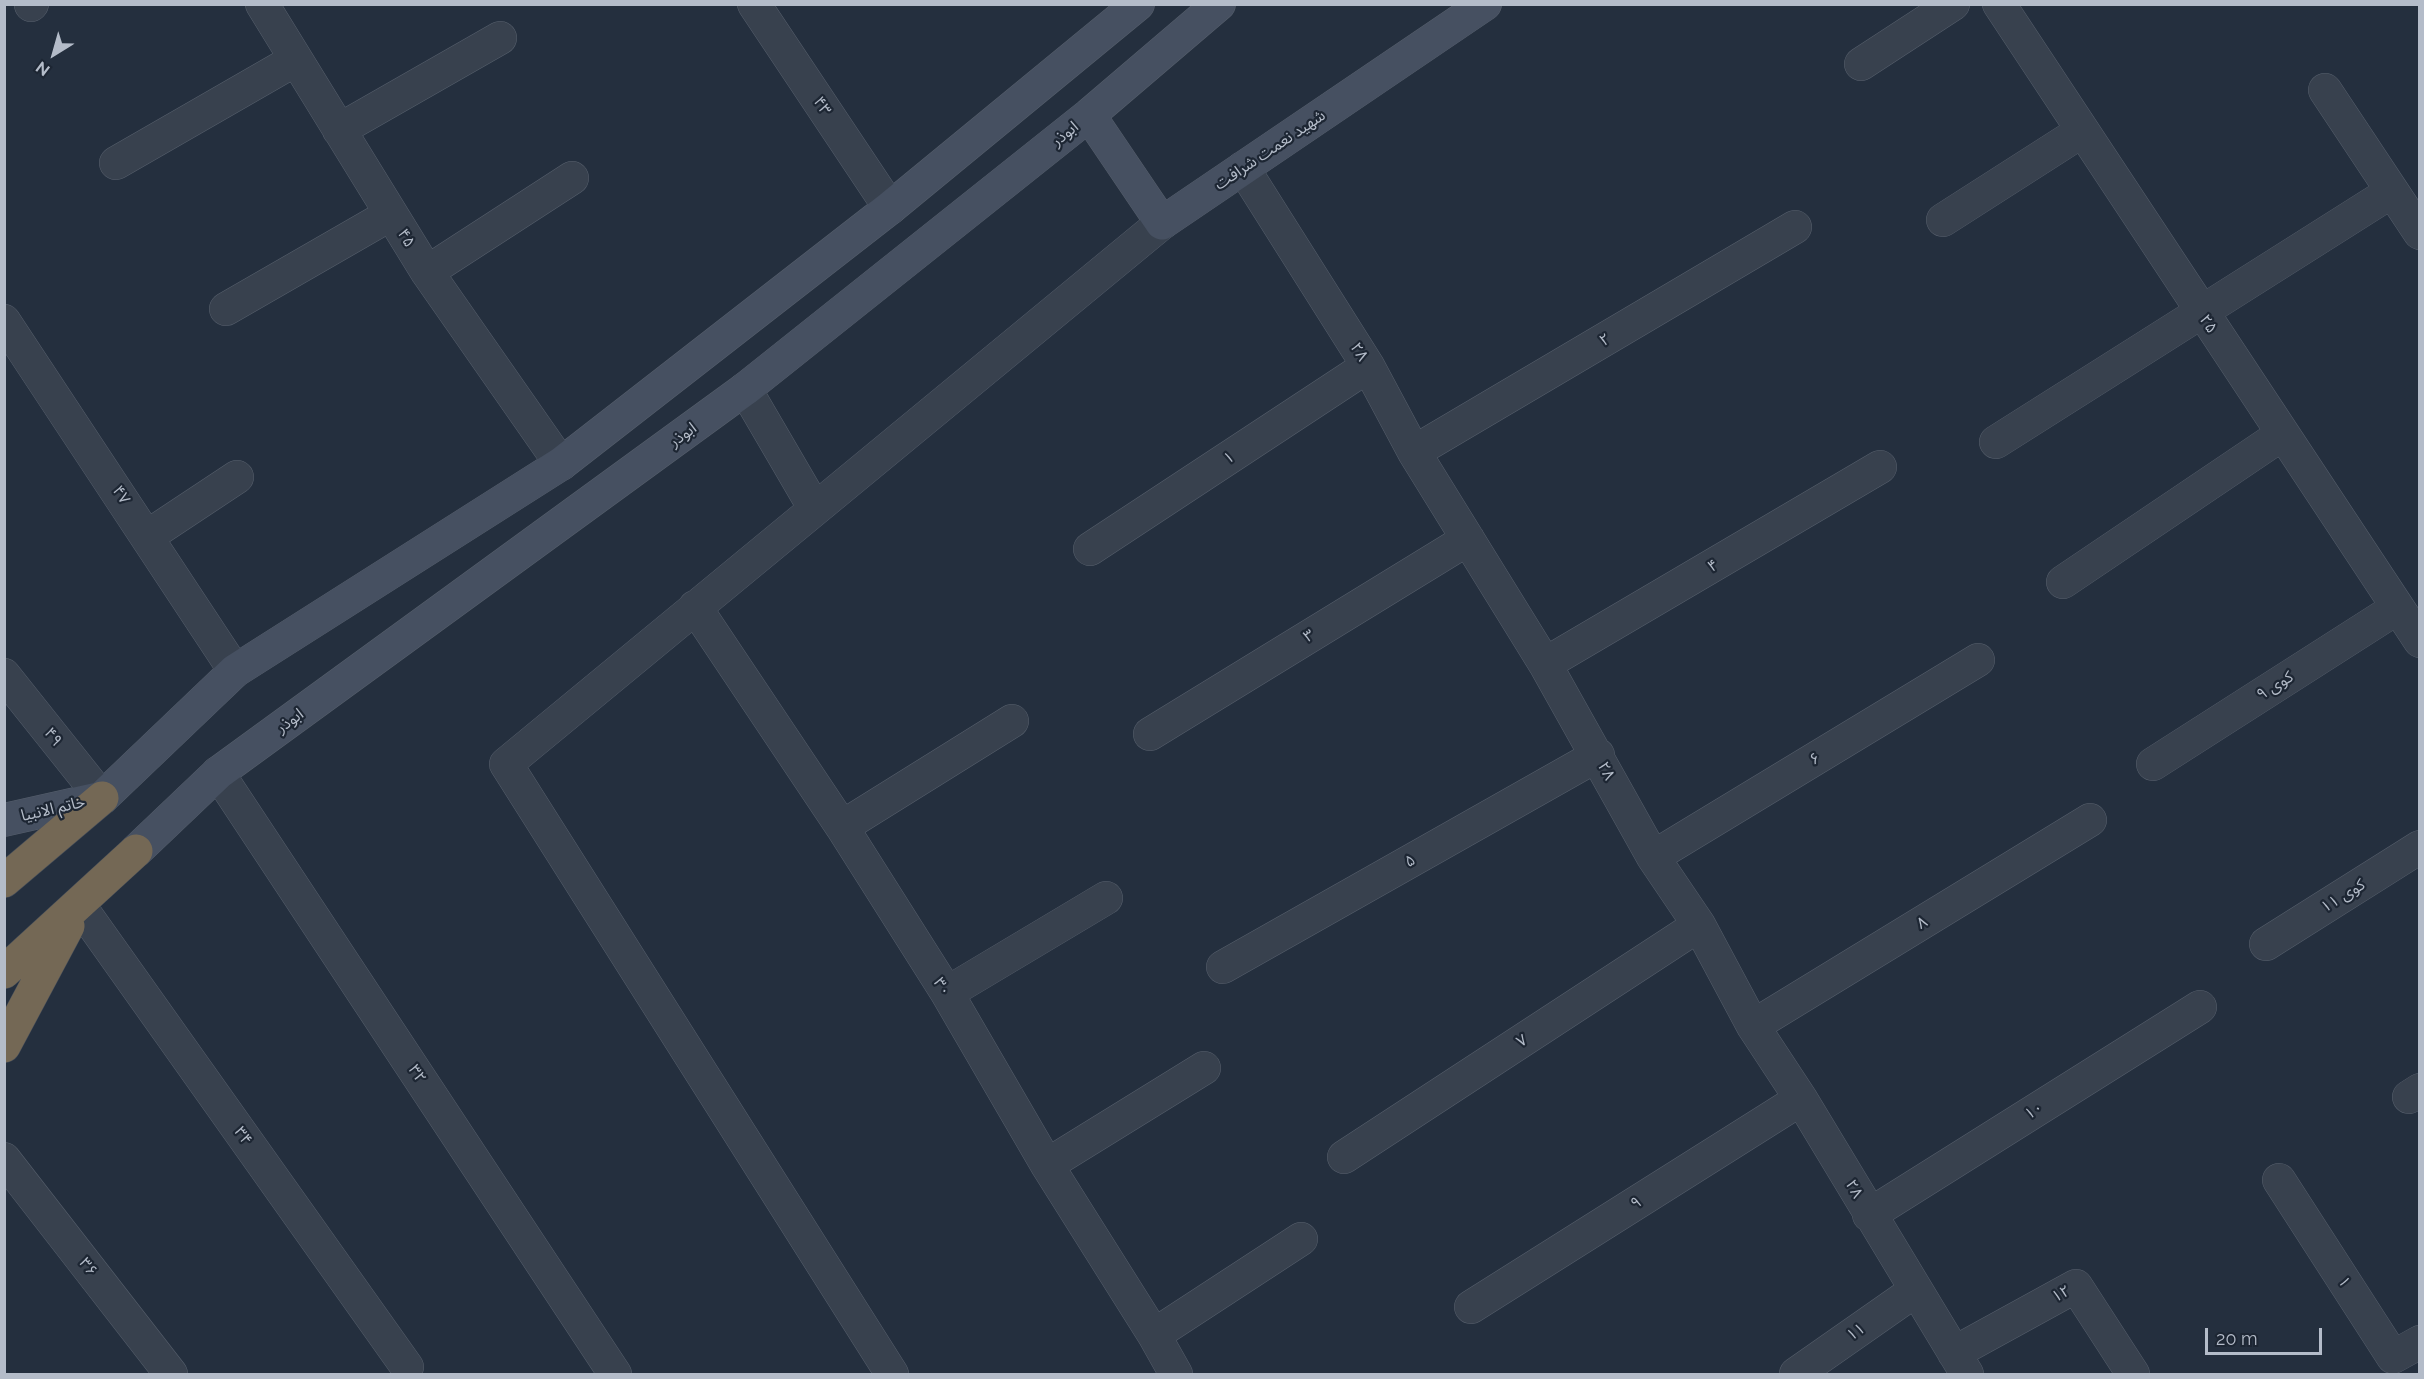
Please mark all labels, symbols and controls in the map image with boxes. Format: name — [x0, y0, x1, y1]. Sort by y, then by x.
north arrow — [24, 24, 84, 84]
text: N — [32, 58, 53, 80]
street label: ۴۳ — [809, 93, 835, 119]
street label: شهید نعمت شرافت — [1211, 106, 1329, 194]
street label: ابوذر — [1048, 117, 1082, 151]
street label: ۴۵ — [393, 225, 419, 251]
street label: ۲۵ — [2195, 311, 2221, 337]
street label: ۲ — [1596, 329, 1614, 351]
street label: ۲۸ — [1346, 339, 1372, 365]
street label: ابوذر — [666, 419, 700, 451]
street label: ۱ — [1220, 447, 1238, 469]
street label: ۴۷ — [108, 482, 134, 508]
street label: ۴ — [1704, 555, 1722, 577]
street label: ۳ — [1300, 625, 1318, 647]
street label: کوی ۹ — [2253, 667, 2297, 705]
street label: ابوذر — [273, 705, 307, 737]
street label: ۴۹ — [40, 724, 66, 750]
street label: ۶ — [1806, 748, 1824, 770]
street label: ۲۸ — [1593, 758, 1619, 784]
street label: خاتم الانبیا — [19, 792, 87, 826]
street label: ۵ — [1401, 850, 1419, 872]
street label: کوی ۱۱ — [2317, 875, 2369, 917]
street label: ۸ — [1913, 912, 1931, 934]
street label: ۳۰ — [929, 974, 955, 1000]
street label: ۷ — [1513, 1030, 1531, 1052]
street label: ۳۲ — [404, 1061, 430, 1087]
street label: ۱۰ — [2021, 1098, 2047, 1124]
street label: ۳۴ — [230, 1123, 256, 1149]
street label: ۲۸ — [1841, 1176, 1867, 1202]
street label: ۹ — [1627, 1192, 1645, 1214]
street label: ۳۶ — [75, 1254, 101, 1280]
street label: ۱ — [2333, 1273, 2355, 1291]
street label: ۱۲ — [2048, 1281, 2074, 1307]
scale bar — [2208, 1316, 2325, 1354]
street label: ۱۱ — [1843, 1319, 1869, 1345]
text: 20 m — [2216, 1328, 2258, 1349]

